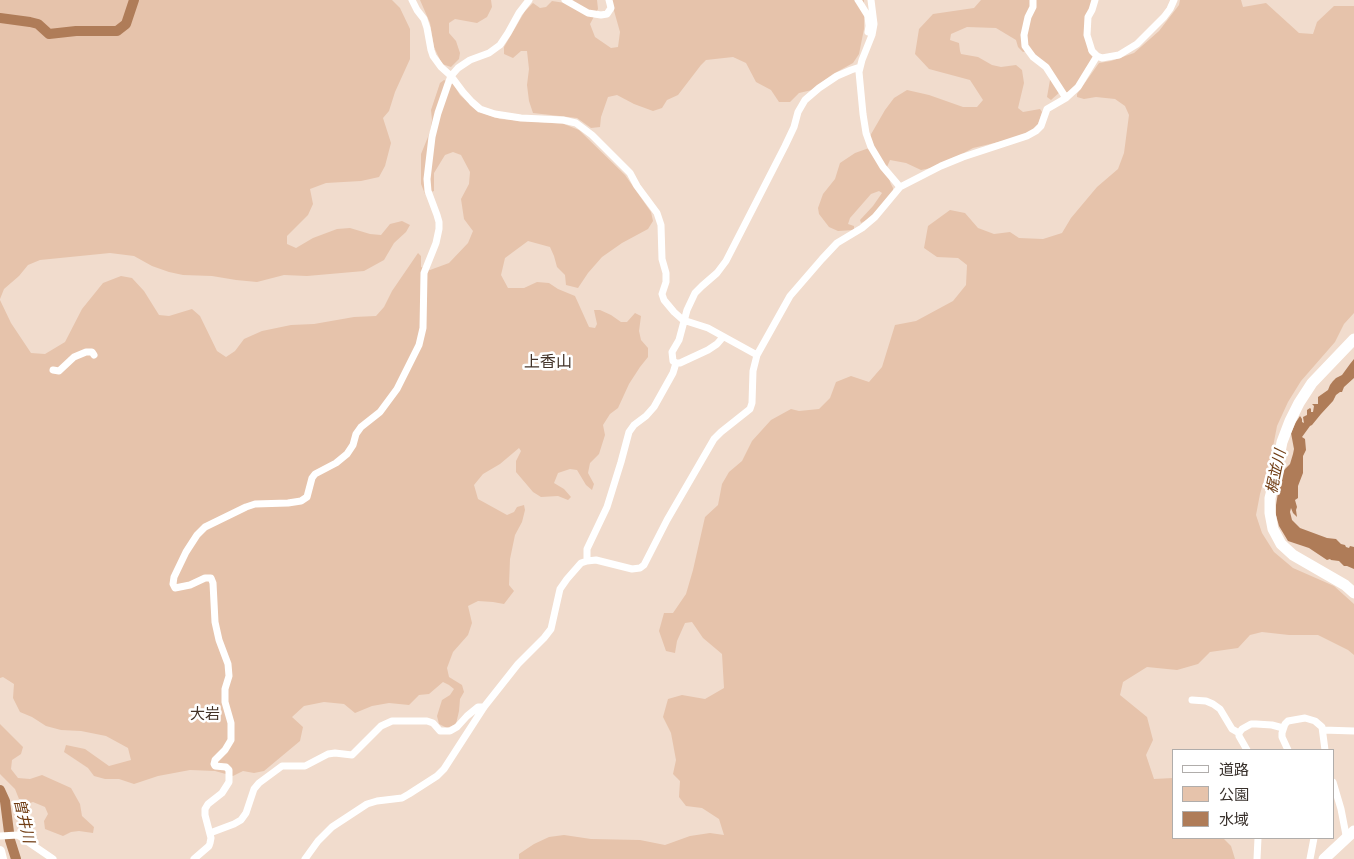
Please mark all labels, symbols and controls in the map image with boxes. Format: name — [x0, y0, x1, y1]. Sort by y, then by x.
district label: 上香山 — [524, 353, 572, 373]
water label: 梶並川 — [1264, 448, 1290, 496]
district label: 大岩 — [190, 706, 220, 724]
legend — [1172, 749, 1334, 839]
text: 道路 — [1219, 761, 1249, 779]
text: 公園 — [1219, 786, 1249, 804]
water label: 曽井川 — [9, 797, 37, 845]
text: 水域 — [1219, 811, 1249, 829]

